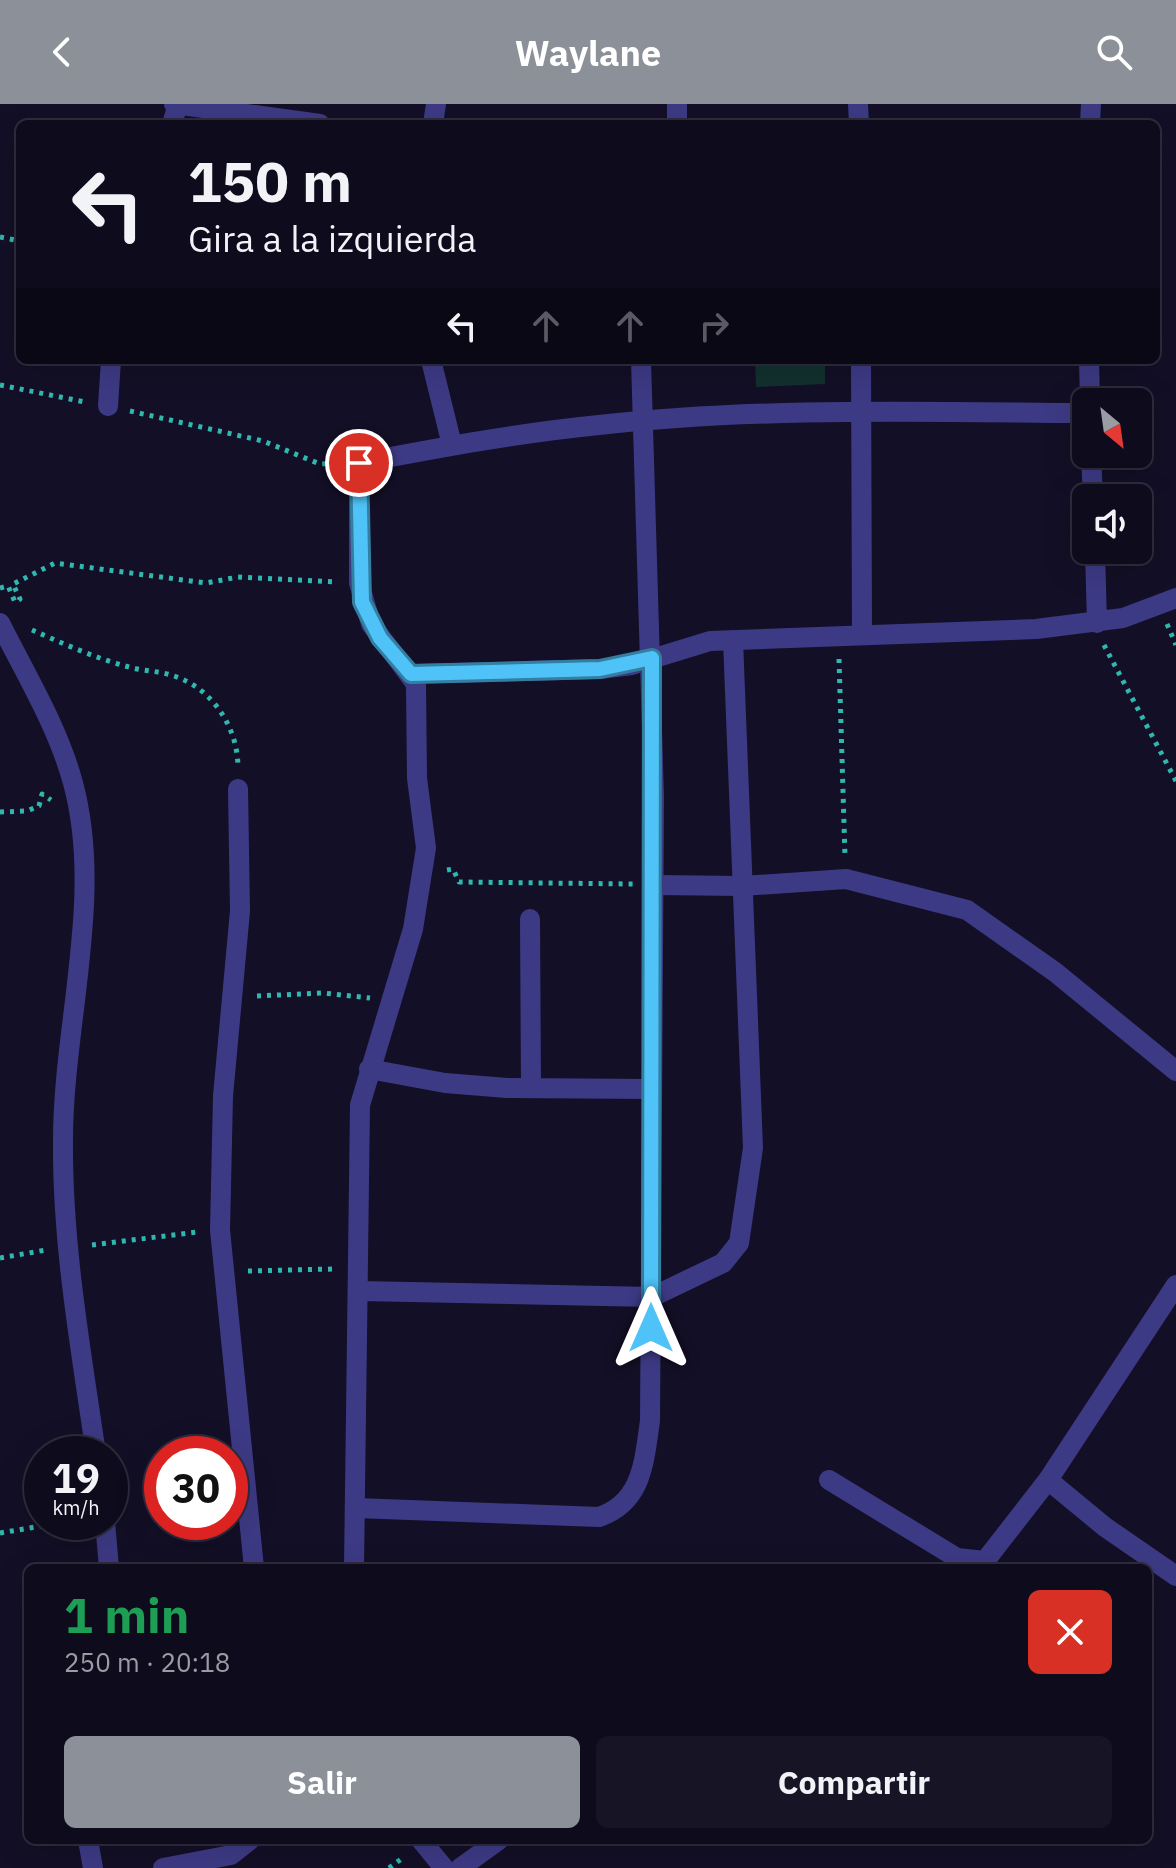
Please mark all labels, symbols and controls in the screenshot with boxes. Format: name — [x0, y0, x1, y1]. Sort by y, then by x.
text: Waylane — [515, 29, 661, 76]
icon: back — [40, 30, 84, 74]
icon: search — [1092, 30, 1136, 74]
text: 150 m — [188, 145, 352, 217]
icon: left — [56, 152, 160, 256]
text: Gira a la izquierda — [188, 215, 477, 262]
icon: left — [440, 304, 484, 348]
icon: ahead — [524, 304, 568, 348]
icon: ahead — [608, 304, 652, 348]
icon: right — [692, 304, 736, 348]
north arrow — [1072, 388, 1152, 468]
map controls — [1072, 388, 1152, 564]
pin — [325, 429, 393, 497]
icon: arrive — [337, 441, 381, 485]
button: sound — [1072, 484, 1152, 564]
position arrow — [609, 1286, 693, 1370]
speed limit sign: 30 — [144, 1436, 248, 1540]
text: 19 — [52, 1452, 100, 1504]
text: km/h — [52, 1494, 100, 1521]
text: 1 min — [64, 1584, 189, 1646]
button: close — [1028, 1590, 1112, 1674]
text: 250 m · 20:18 — [64, 1645, 230, 1679]
button: Salir — [64, 1736, 580, 1828]
button: Compartir — [596, 1736, 1112, 1828]

